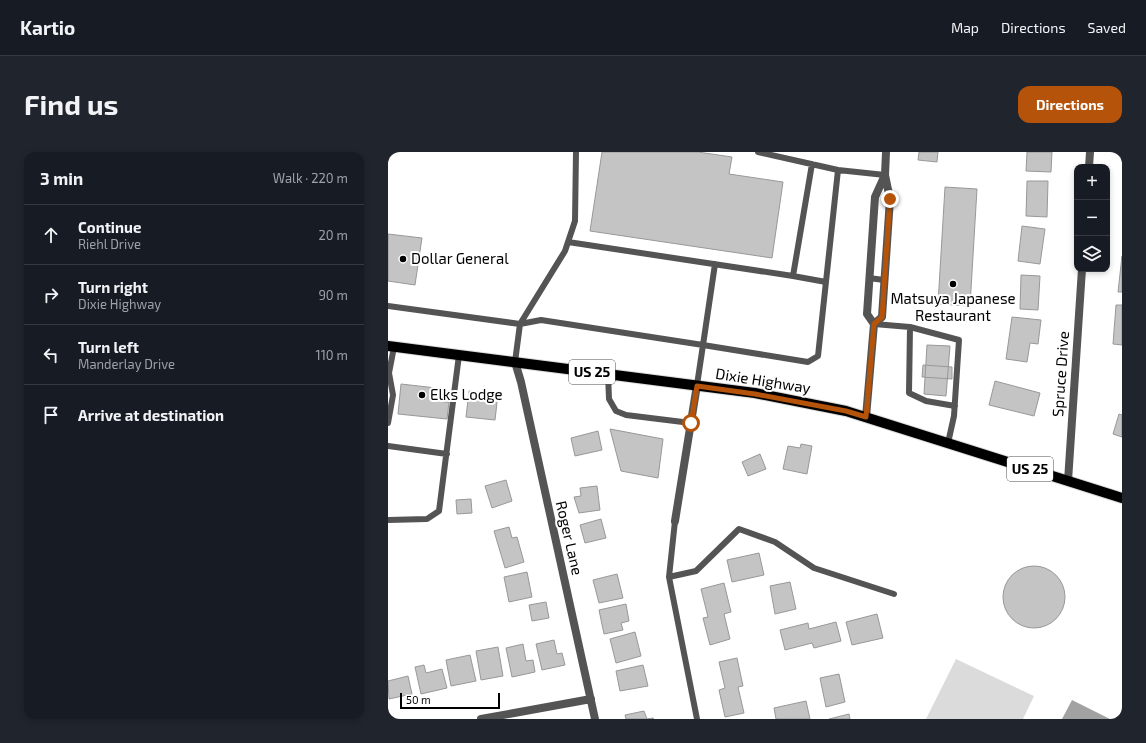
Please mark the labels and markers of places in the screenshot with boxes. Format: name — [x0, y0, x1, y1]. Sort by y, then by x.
place label: Dollar General — [411, 249, 509, 267]
marker: Dollar General — [398, 254, 408, 264]
marker: Matsuya Japanese Restaurant — [948, 279, 958, 289]
place label: Matsuya Japanese Restaurant — [890, 289, 1016, 324]
place label: Elks Lodge — [430, 385, 503, 403]
marker: Elks Lodge — [417, 390, 427, 400]

